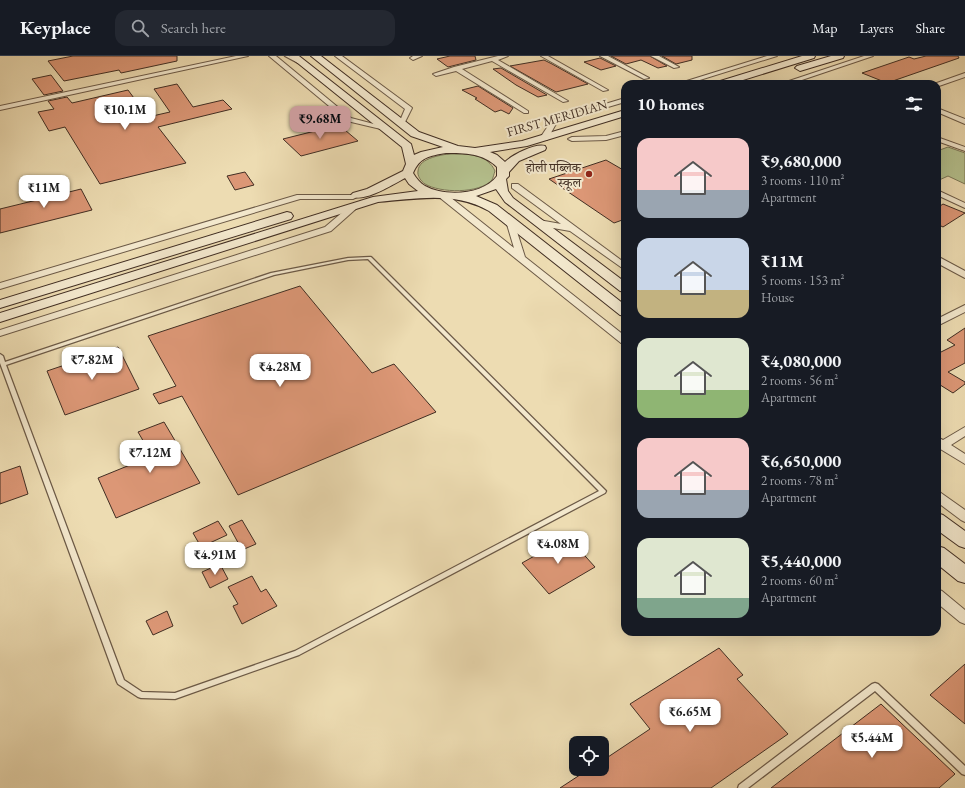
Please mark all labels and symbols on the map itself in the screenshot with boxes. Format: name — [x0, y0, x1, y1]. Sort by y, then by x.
street label: FIRST MERIDIAN — [505, 95, 610, 140]
pin: ₹10.1M — [92, 97, 158, 131]
pin: ₹9.68M — [287, 106, 353, 140]
place label: होली पब्लिक स्कूल — [525, 159, 582, 191]
marker: होली पब्लिक स्कूल — [584, 169, 594, 179]
pin: ₹11M — [20, 175, 68, 209]
pin: ₹7.82M — [59, 347, 125, 381]
pin: ₹4.28M — [247, 354, 313, 388]
pin: ₹7.12M — [117, 440, 183, 474]
pin: ₹4.08M — [525, 531, 591, 565]
pin: ₹4.91M — [182, 542, 248, 576]
pin: ₹6.65M — [657, 699, 723, 733]
pin: ₹5.44M — [839, 725, 905, 759]

